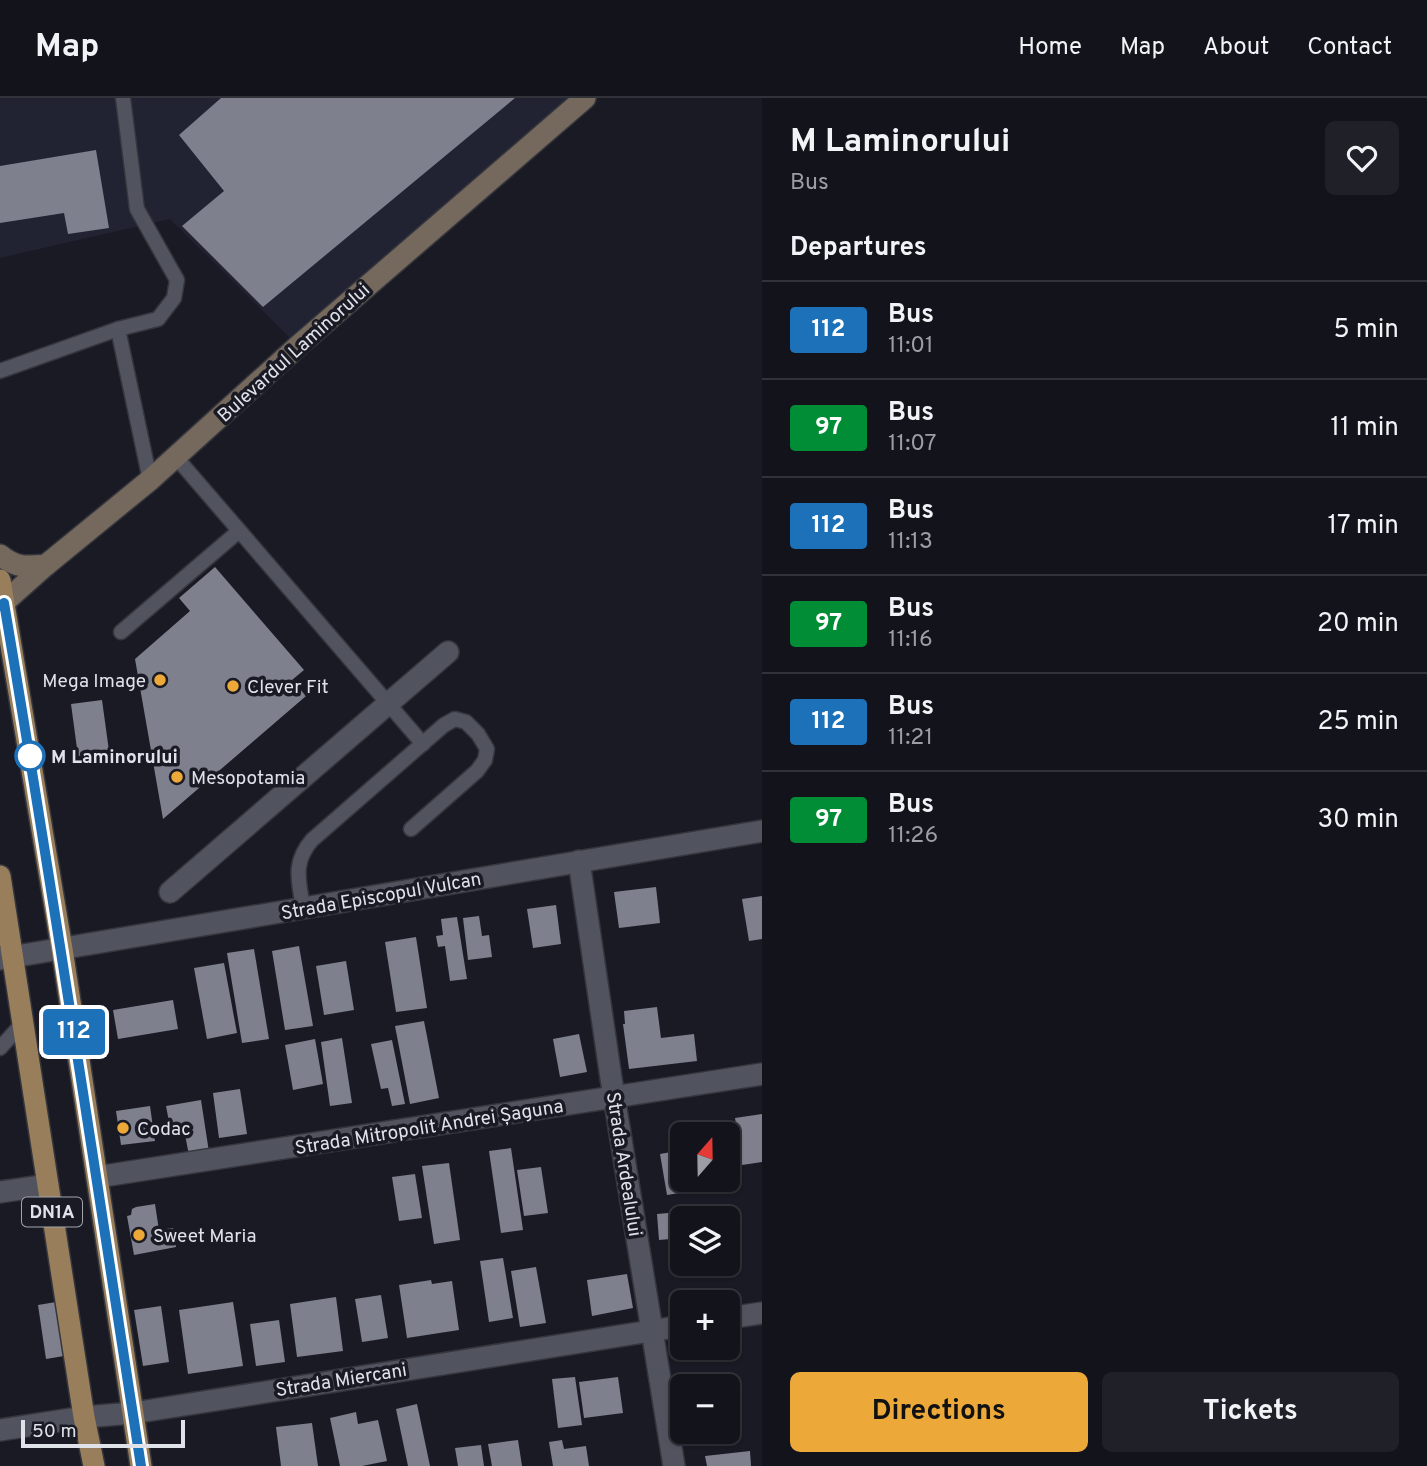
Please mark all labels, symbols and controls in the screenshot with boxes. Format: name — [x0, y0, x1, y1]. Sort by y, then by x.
text: Map — [35, 27, 99, 69]
text: Home — [1018, 33, 1082, 63]
text: Map — [1120, 33, 1165, 63]
text: About — [1203, 33, 1269, 63]
text: Contact — [1307, 33, 1392, 63]
button: heart — [1325, 121, 1399, 195]
text: M Laminorului — [790, 122, 1010, 164]
text: Bus — [790, 169, 829, 198]
text: Departures — [790, 232, 927, 265]
street label: Bulevardul Laminorului — [213, 279, 376, 428]
text: Bus — [888, 299, 934, 332]
text: 5 min — [1333, 314, 1399, 347]
text: 112 — [812, 315, 845, 345]
text: 11:01 — [888, 332, 934, 361]
text: Bus — [888, 397, 934, 430]
text: 11 min — [1330, 412, 1399, 445]
text: 97 — [815, 413, 842, 443]
text: 11:07 — [888, 430, 936, 459]
text: Bus — [888, 495, 934, 528]
text: 17 min — [1327, 510, 1399, 543]
text: 112 — [812, 511, 845, 541]
text: 11:13 — [888, 528, 933, 557]
text: Bus — [888, 593, 934, 626]
text: 20 min — [1317, 608, 1399, 641]
text: 97 — [815, 609, 842, 639]
text: 11:16 — [888, 626, 933, 655]
place label: Mega Image — [42, 670, 146, 694]
marker: Mega Image — [152, 672, 168, 688]
place label: Clever Fit — [247, 676, 329, 700]
marker: Clever Fit — [225, 678, 241, 694]
text: Bus — [888, 691, 934, 724]
text: 25 min — [1318, 706, 1399, 739]
text: 112 — [812, 707, 845, 737]
text: 11:21 — [888, 724, 933, 753]
marker: M Laminorului — [15, 741, 45, 771]
place label: M Laminorului — [51, 746, 178, 770]
place label: Mesopotamia — [191, 767, 305, 791]
marker: Mesopotamia — [169, 769, 185, 785]
text: Bus — [888, 789, 934, 822]
text: 30 min — [1318, 804, 1399, 837]
text: 97 — [815, 805, 842, 835]
text: 11:26 — [888, 822, 938, 851]
street label: Strada Episcopul Vulcan — [279, 868, 483, 926]
line badge: 112 — [34, 1009, 114, 1055]
text: 112 — [57, 1017, 91, 1047]
street label: Strada Ardealului — [600, 1090, 646, 1238]
street label: Strada Mitropolit Andrei Șaguna — [293, 1095, 565, 1161]
place label: Codac — [137, 1118, 191, 1142]
marker: Codac — [115, 1120, 131, 1136]
north arrow — [670, 1122, 740, 1192]
map controls — [670, 1122, 740, 1444]
road number: DN1A — [22, 1198, 82, 1226]
button: layers — [670, 1206, 740, 1276]
place label: Sweet Maria — [153, 1225, 256, 1249]
marker: Sweet Maria — [131, 1227, 147, 1243]
button: + — [670, 1290, 740, 1360]
street label: Strada Miercani — [274, 1359, 409, 1403]
button: Directions — [790, 1372, 1088, 1452]
button: Tickets — [1102, 1372, 1399, 1452]
button: − — [670, 1374, 740, 1444]
scale bar — [21, 1417, 186, 1449]
text: 50 m — [32, 1420, 77, 1444]

